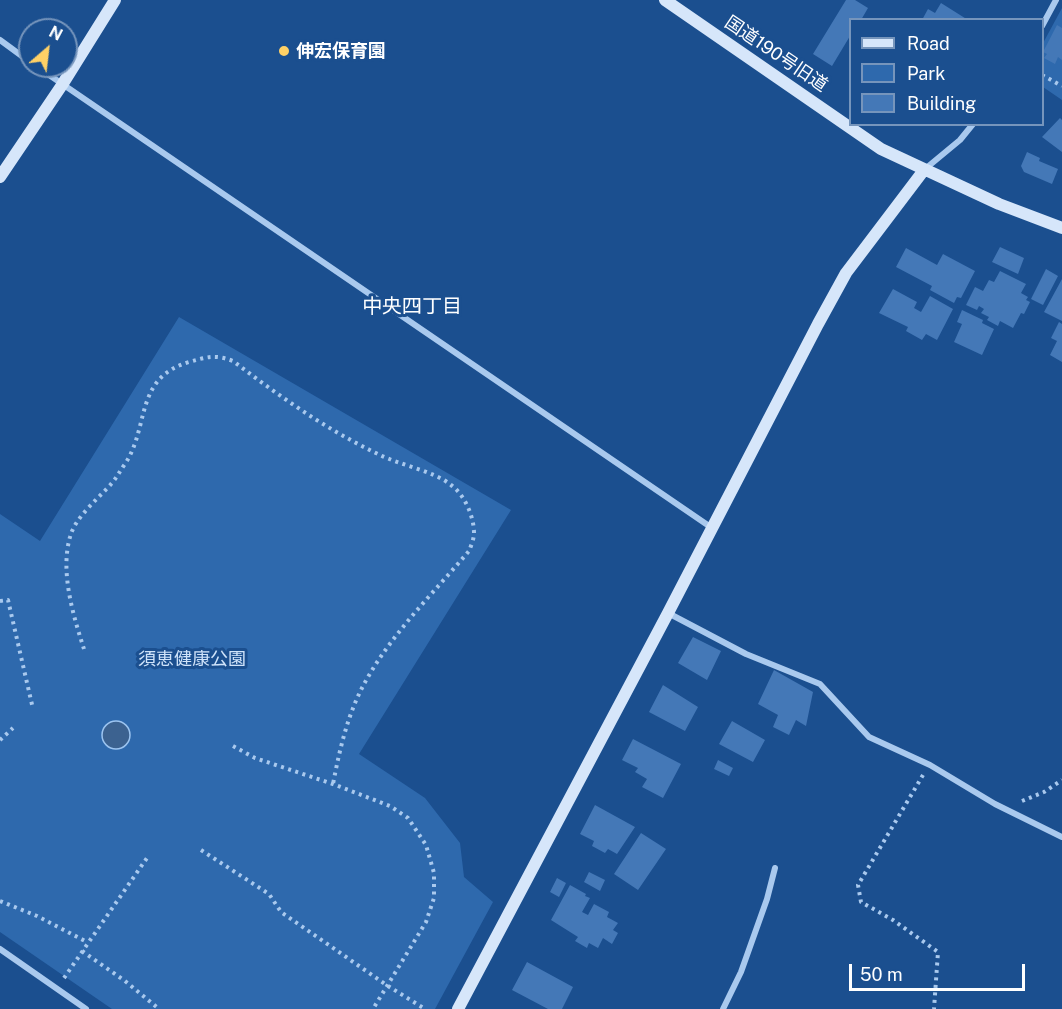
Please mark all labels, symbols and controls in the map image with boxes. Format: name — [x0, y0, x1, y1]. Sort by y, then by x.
street label: 国道190号旧道 — [720, 12, 832, 96]
north arrow — [18, 18, 78, 78]
legend — [849, 18, 1044, 126]
text: N — [46, 22, 66, 45]
text: Road — [907, 33, 950, 54]
place label: 伸宏保育園 — [296, 40, 386, 62]
marker: 伸宏保育園 — [277, 44, 291, 58]
text: Park — [907, 63, 945, 84]
text: Building — [907, 93, 976, 114]
district label: 中央四丁目 — [362, 295, 462, 319]
park label: 須恵健康公園 — [138, 648, 246, 670]
scale bar — [852, 952, 1028, 990]
text: 50 m — [860, 964, 903, 985]

